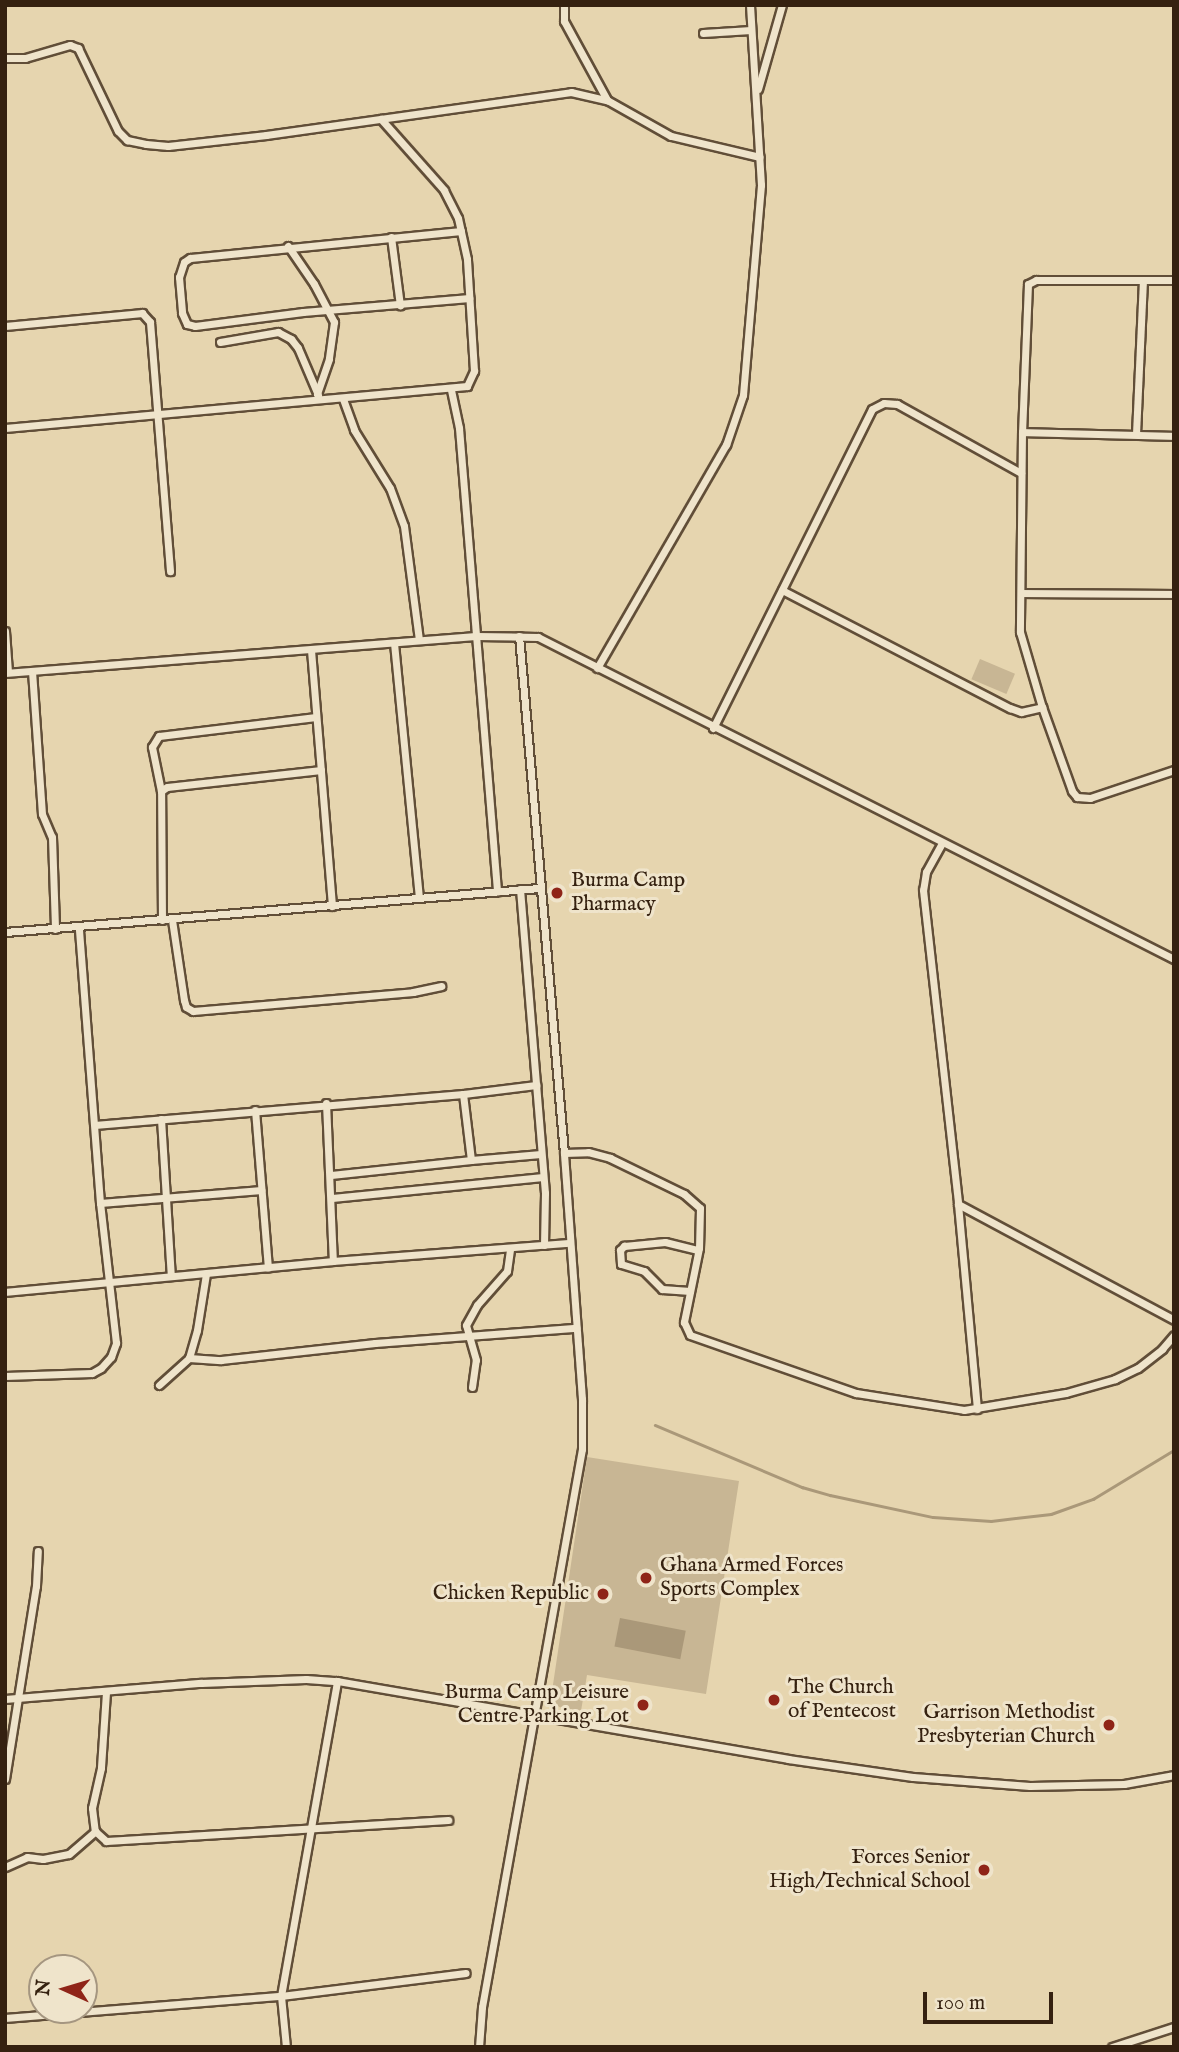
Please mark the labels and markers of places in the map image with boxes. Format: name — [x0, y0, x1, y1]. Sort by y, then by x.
place label: Burma Camp Pharmacy — [571, 868, 685, 918]
marker: Burma Camp Pharmacy — [549, 885, 565, 901]
place label: Ghana Armed Forces Sports Complex — [660, 1553, 843, 1603]
marker: Ghana Armed Forces Sports Complex — [638, 1570, 654, 1586]
place label: Chicken Republic — [433, 1581, 589, 1607]
marker: Chicken Republic — [595, 1586, 611, 1602]
place label: The Church of Pentecost — [788, 1675, 896, 1725]
place label: Burma Camp Leisure Centre Parking Lot — [444, 1680, 629, 1730]
marker: The Church of Pentecost — [766, 1692, 782, 1708]
marker: Burma Camp Leisure Centre Parking Lot — [635, 1697, 651, 1713]
place label: Garrison Methodist Presbyterian Church — [917, 1700, 1095, 1750]
marker: Garrison Methodist Presbyterian Church — [1101, 1717, 1117, 1733]
place label: Forces Senior High/Technical School — [769, 1845, 970, 1895]
marker: Forces Senior High/Technical School — [976, 1862, 992, 1878]

